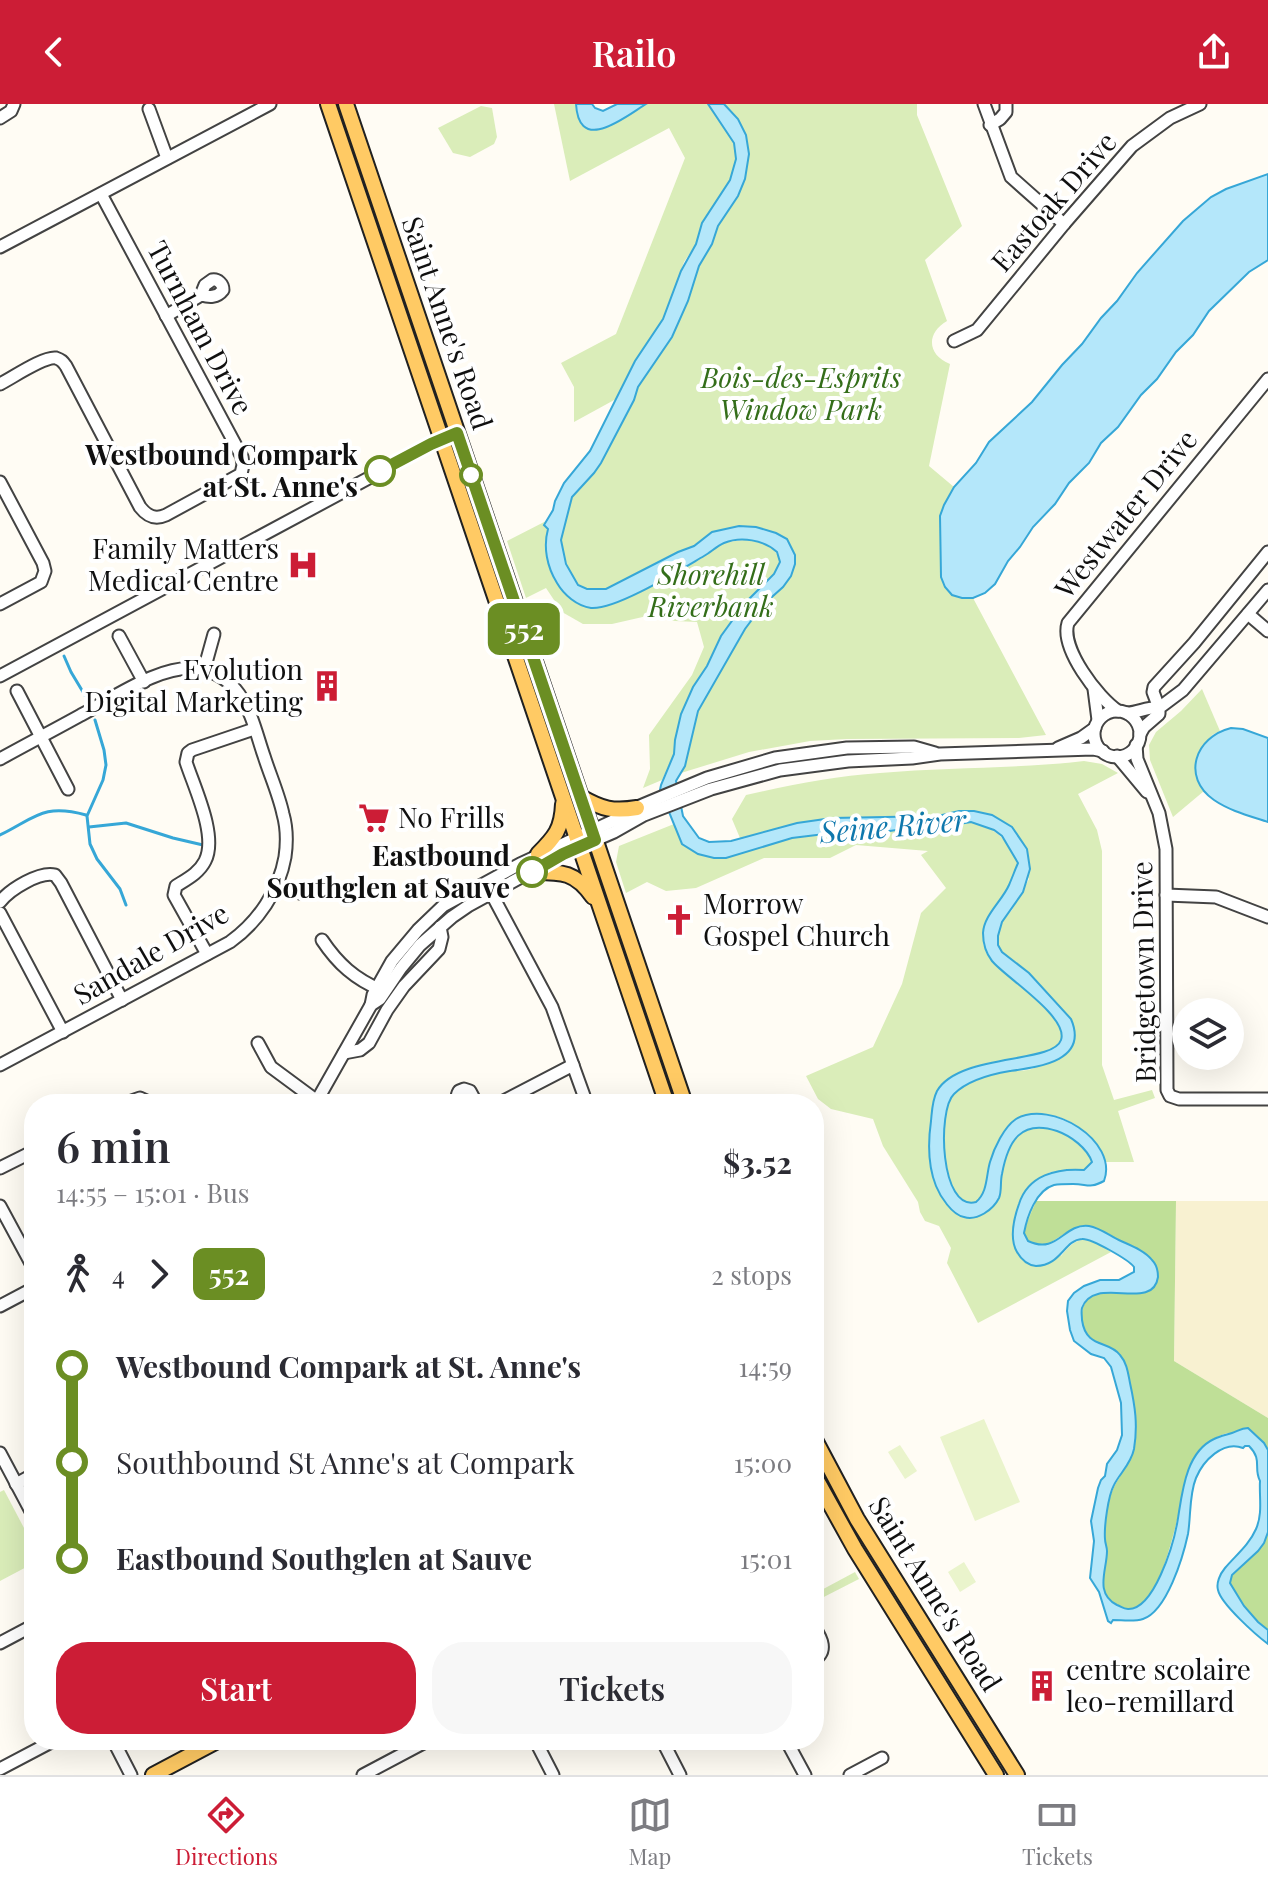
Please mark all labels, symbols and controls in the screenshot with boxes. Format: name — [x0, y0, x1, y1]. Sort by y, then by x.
text: Railo — [592, 28, 676, 76]
icon: back — [32, 30, 76, 74]
icon: share — [1192, 30, 1236, 74]
street label: Eastoak Drive — [982, 123, 1124, 279]
street label: Saint Anne's Road — [395, 211, 502, 434]
street label: Turnham Drive — [140, 234, 263, 421]
park label: Bois-des-Esprits Window Park — [700, 358, 901, 427]
street label: Westwater Drive — [1045, 421, 1204, 606]
place label: Westbound Compark at St. Anne's — [84, 435, 359, 504]
marker: Westbound Compark at St. Anne's — [365, 456, 395, 486]
unlabelled marker — [460, 464, 482, 486]
place label: Family Matters Medical Centre — [88, 529, 279, 598]
hospital icon: Family Matters Medical Centre — [286, 548, 320, 582]
park label: Shorehill Riverbank — [647, 555, 774, 624]
line badge: 552 — [478, 603, 570, 655]
text: 552 — [504, 610, 544, 647]
place label: Evolution Digital Marketing — [85, 650, 303, 719]
building icon: Evolution Digital Marketing — [310, 669, 344, 703]
place label: No Frills — [398, 798, 505, 835]
water label: Seine River — [817, 799, 969, 851]
supermarket icon: No Frills — [357, 801, 391, 835]
place label: Eastbound Southglen at Sauve — [266, 836, 510, 905]
marker: Eastbound Southglen at Sauve — [517, 857, 547, 887]
street label: Bridgetown Drive — [1122, 861, 1163, 1083]
place label: Morrow Gospel Church — [703, 884, 890, 953]
street label: Sandale Drive — [66, 893, 235, 1012]
church icon: Morrow Gospel Church — [662, 903, 696, 937]
map controls — [1172, 998, 1244, 1070]
button: layers — [1172, 998, 1244, 1070]
text: 6 min — [56, 1115, 170, 1174]
text: $3.52 — [723, 1142, 792, 1182]
text: 14:55 – 15:01 · Bus — [56, 1175, 249, 1210]
icon: walk — [56, 1252, 100, 1296]
icon: forward — [137, 1252, 181, 1296]
text: 552 — [209, 1255, 249, 1292]
text: 4 — [112, 1257, 125, 1292]
text: 2 stops — [711, 1257, 792, 1292]
text: Westbound Compark at St. Anne's — [116, 1346, 581, 1386]
text: 14:59 — [739, 1349, 792, 1384]
text: Southbound St Anne's at Compark — [116, 1442, 575, 1482]
text: 15:00 — [734, 1445, 792, 1480]
street label: Saint Anne's Road — [862, 1489, 1011, 1698]
text: Eastbound Southglen at Sauve — [116, 1538, 532, 1578]
text: 15:01 — [740, 1541, 792, 1576]
button: Start — [56, 1642, 416, 1734]
button: Tickets — [432, 1642, 792, 1734]
place label: centre scolaire leo-remillard — [1066, 1650, 1251, 1719]
building icon: centre scolaire leo-remillard — [1025, 1669, 1059, 1703]
tab: Directions — [175, 1793, 278, 1871]
tab: Map — [628, 1793, 672, 1871]
tab: Tickets — [1022, 1793, 1093, 1871]

